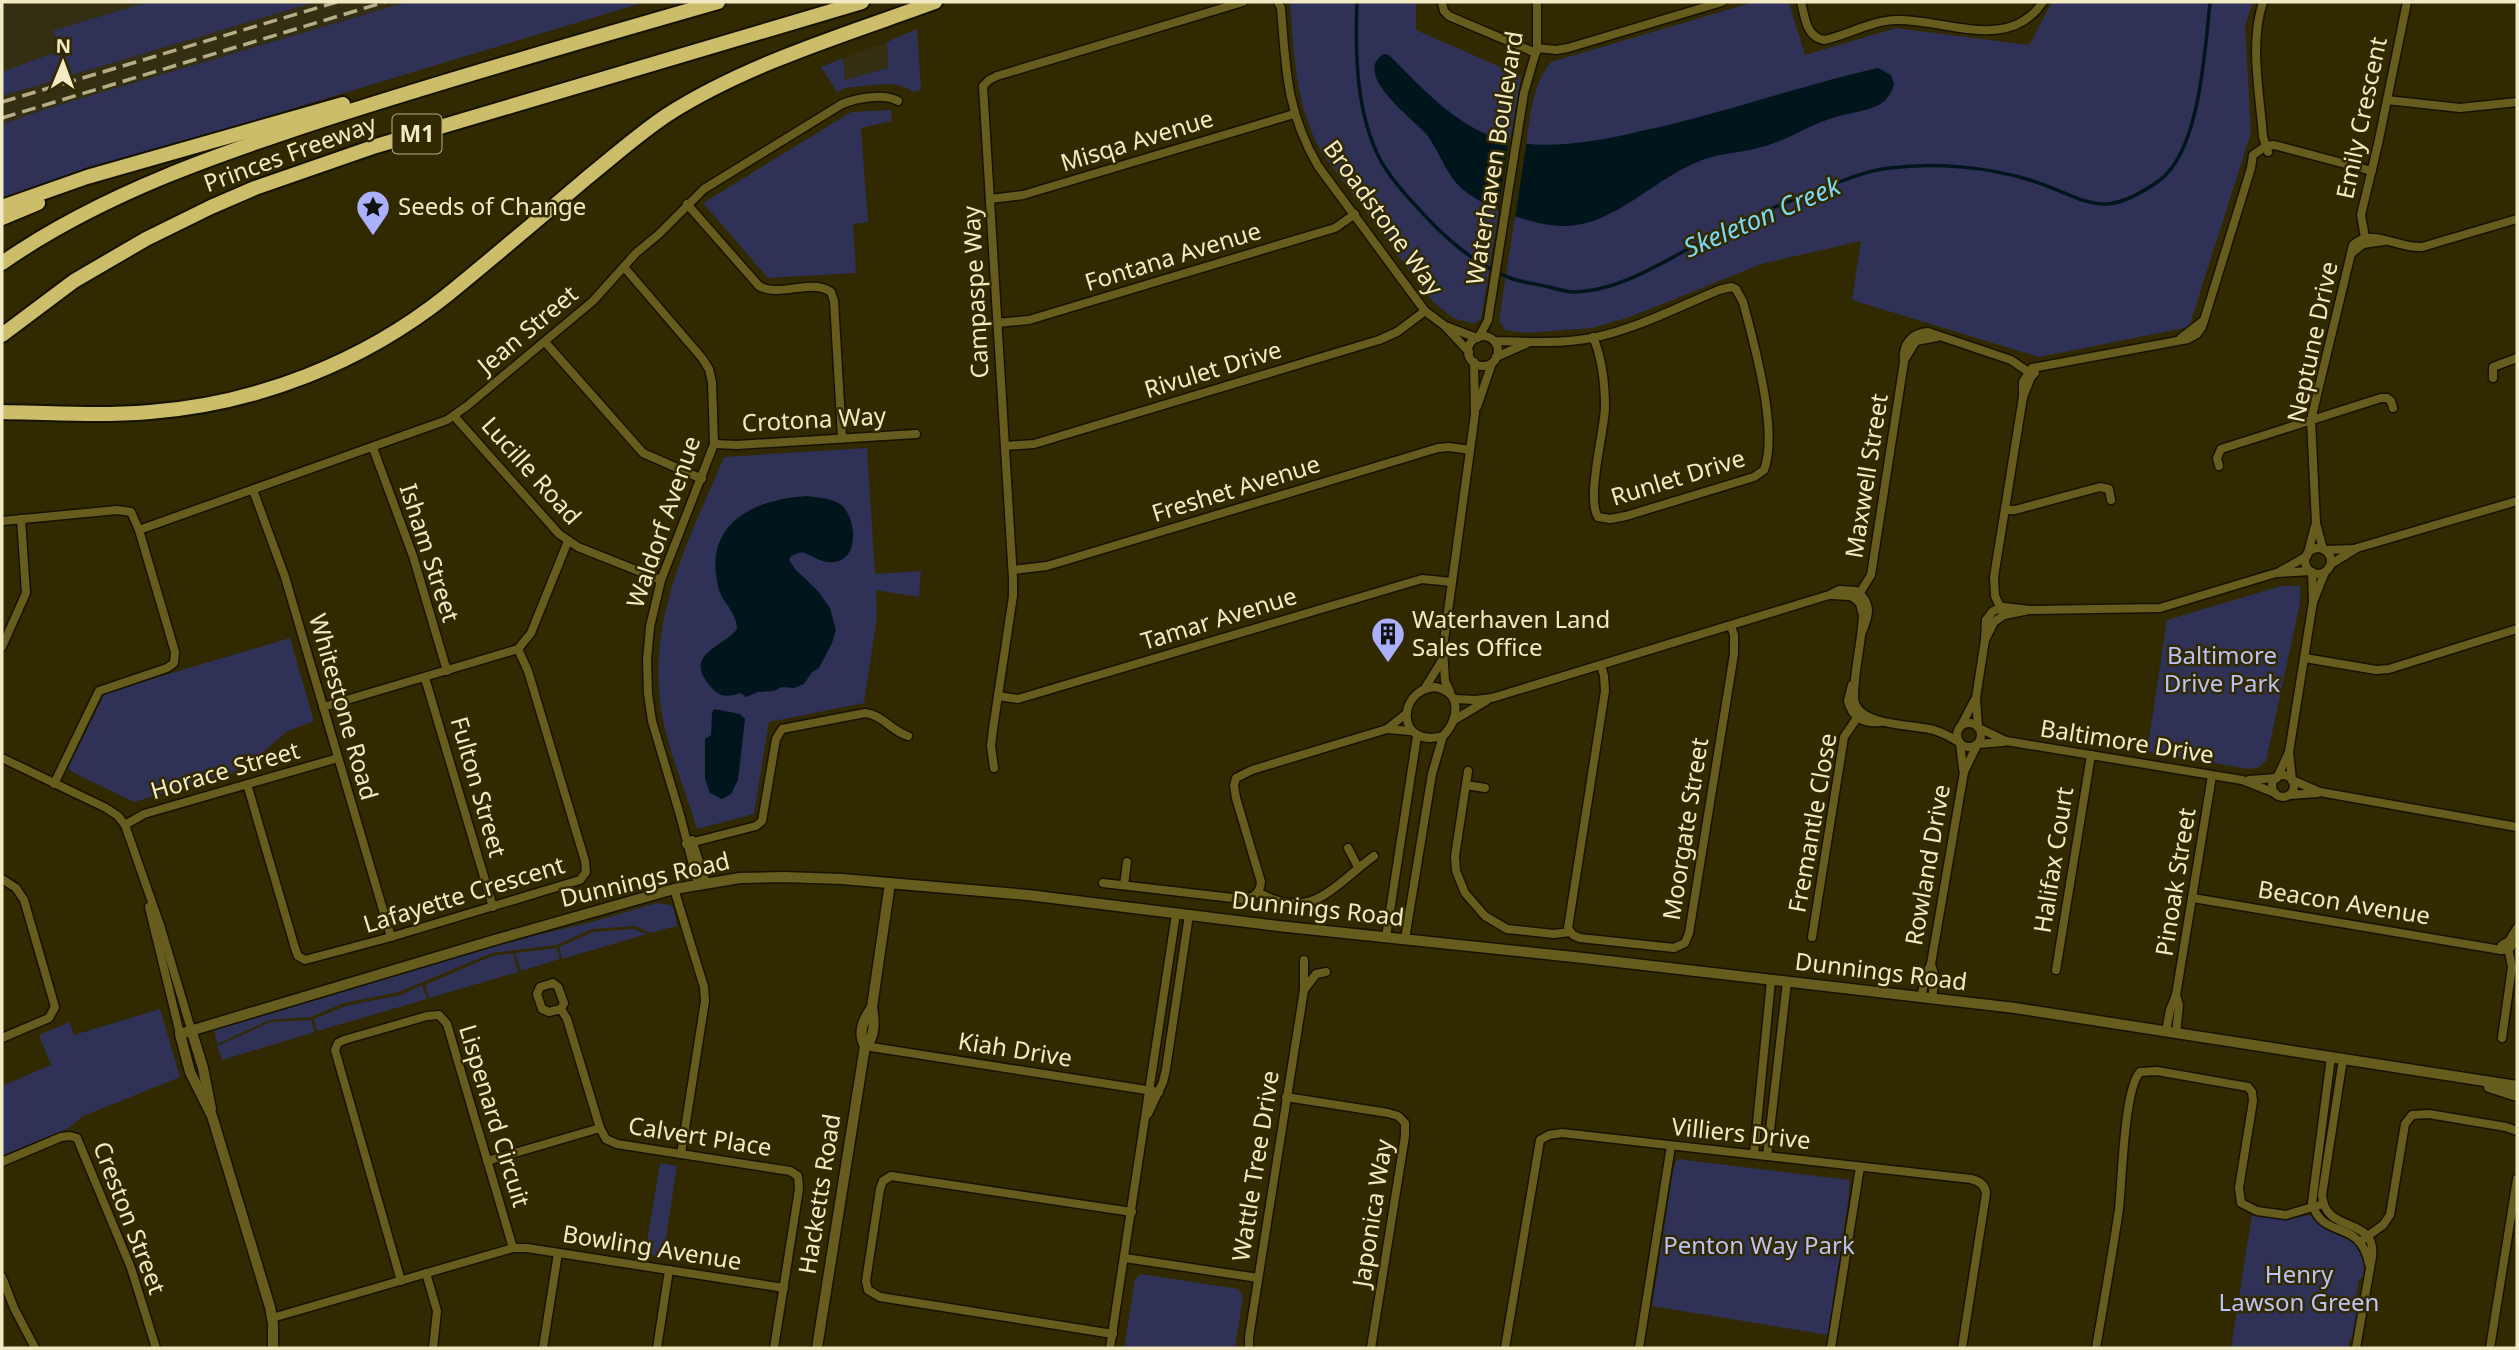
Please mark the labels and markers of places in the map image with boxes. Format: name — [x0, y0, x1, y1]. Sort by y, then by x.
place icon: Seeds of Change — [354, 188, 392, 237]
place label: Seeds of Change — [398, 189, 586, 222]
place label: Waterhaven Land Sales Office — [1412, 602, 1610, 663]
building icon: Waterhaven Land Sales Office — [1369, 615, 1407, 664]

